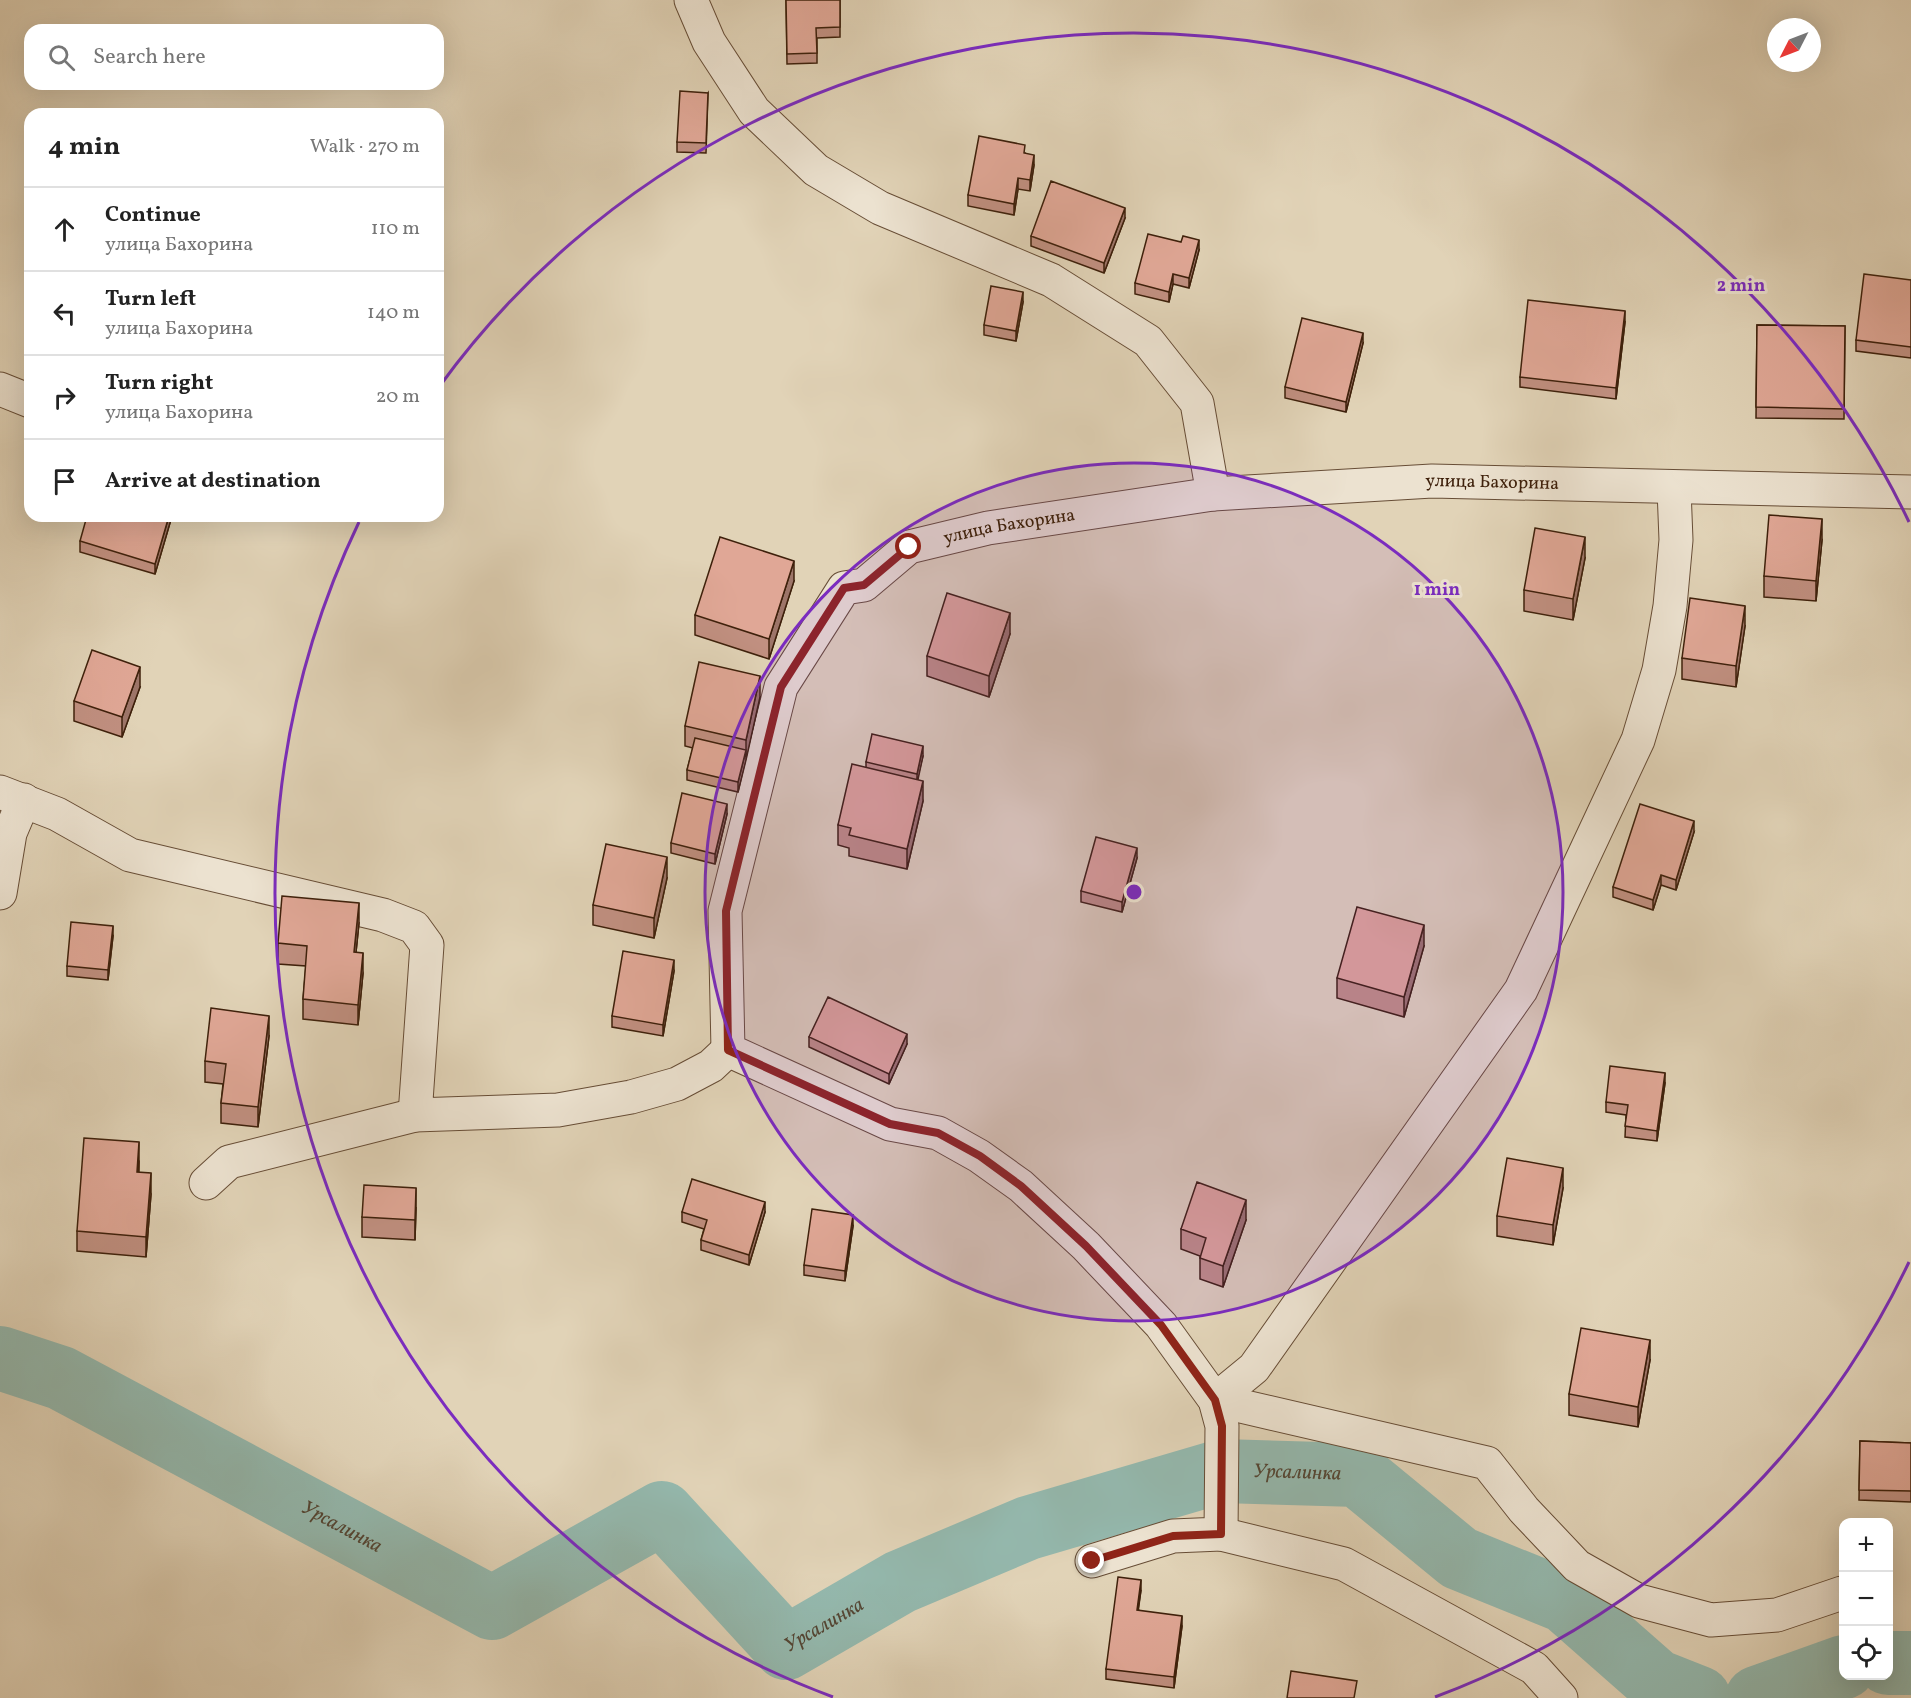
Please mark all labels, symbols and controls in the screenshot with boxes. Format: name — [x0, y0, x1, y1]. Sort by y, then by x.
north arrow — [1767, 18, 1821, 72]
search box — [24, 24, 444, 90]
icon: search — [45, 41, 78, 74]
text: Search here — [93, 42, 206, 73]
text: 4 min — [48, 129, 120, 165]
text: Walk · 270 m — [310, 133, 420, 161]
text: Continue — [105, 200, 201, 231]
icon: ahead — [48, 213, 81, 246]
text: 110 m — [371, 215, 420, 243]
text: улица Бахорина — [105, 231, 253, 259]
text: 2 min — [1717, 274, 1765, 299]
text: Turn left — [105, 284, 196, 315]
icon: left — [48, 297, 81, 330]
text: 140 m — [367, 299, 420, 327]
text: улица Бахорина — [105, 315, 253, 343]
text: Turn right — [105, 368, 213, 399]
icon: right — [48, 381, 81, 414]
text: 20 m — [376, 383, 420, 411]
text: улица Бахорина — [105, 399, 253, 427]
icon: arrive — [48, 465, 81, 498]
text: Arrive at destination — [105, 466, 321, 497]
street label: улица Бахорина — [1425, 468, 1559, 496]
street label: улица Бахорина — [941, 502, 1077, 551]
route start — [895, 533, 921, 559]
text: 1 min — [1414, 578, 1460, 603]
centre of rings — [1124, 882, 1144, 902]
water label: Урсалинка — [1253, 1458, 1342, 1489]
water label: Урсалинка — [296, 1495, 387, 1561]
map controls — [1839, 1518, 1893, 1680]
button: + — [1839, 1518, 1893, 1572]
route end — [1078, 1547, 1104, 1573]
button: − — [1839, 1572, 1893, 1626]
water label: Урсалинка — [779, 1592, 869, 1660]
button: locate — [1839, 1626, 1893, 1680]

